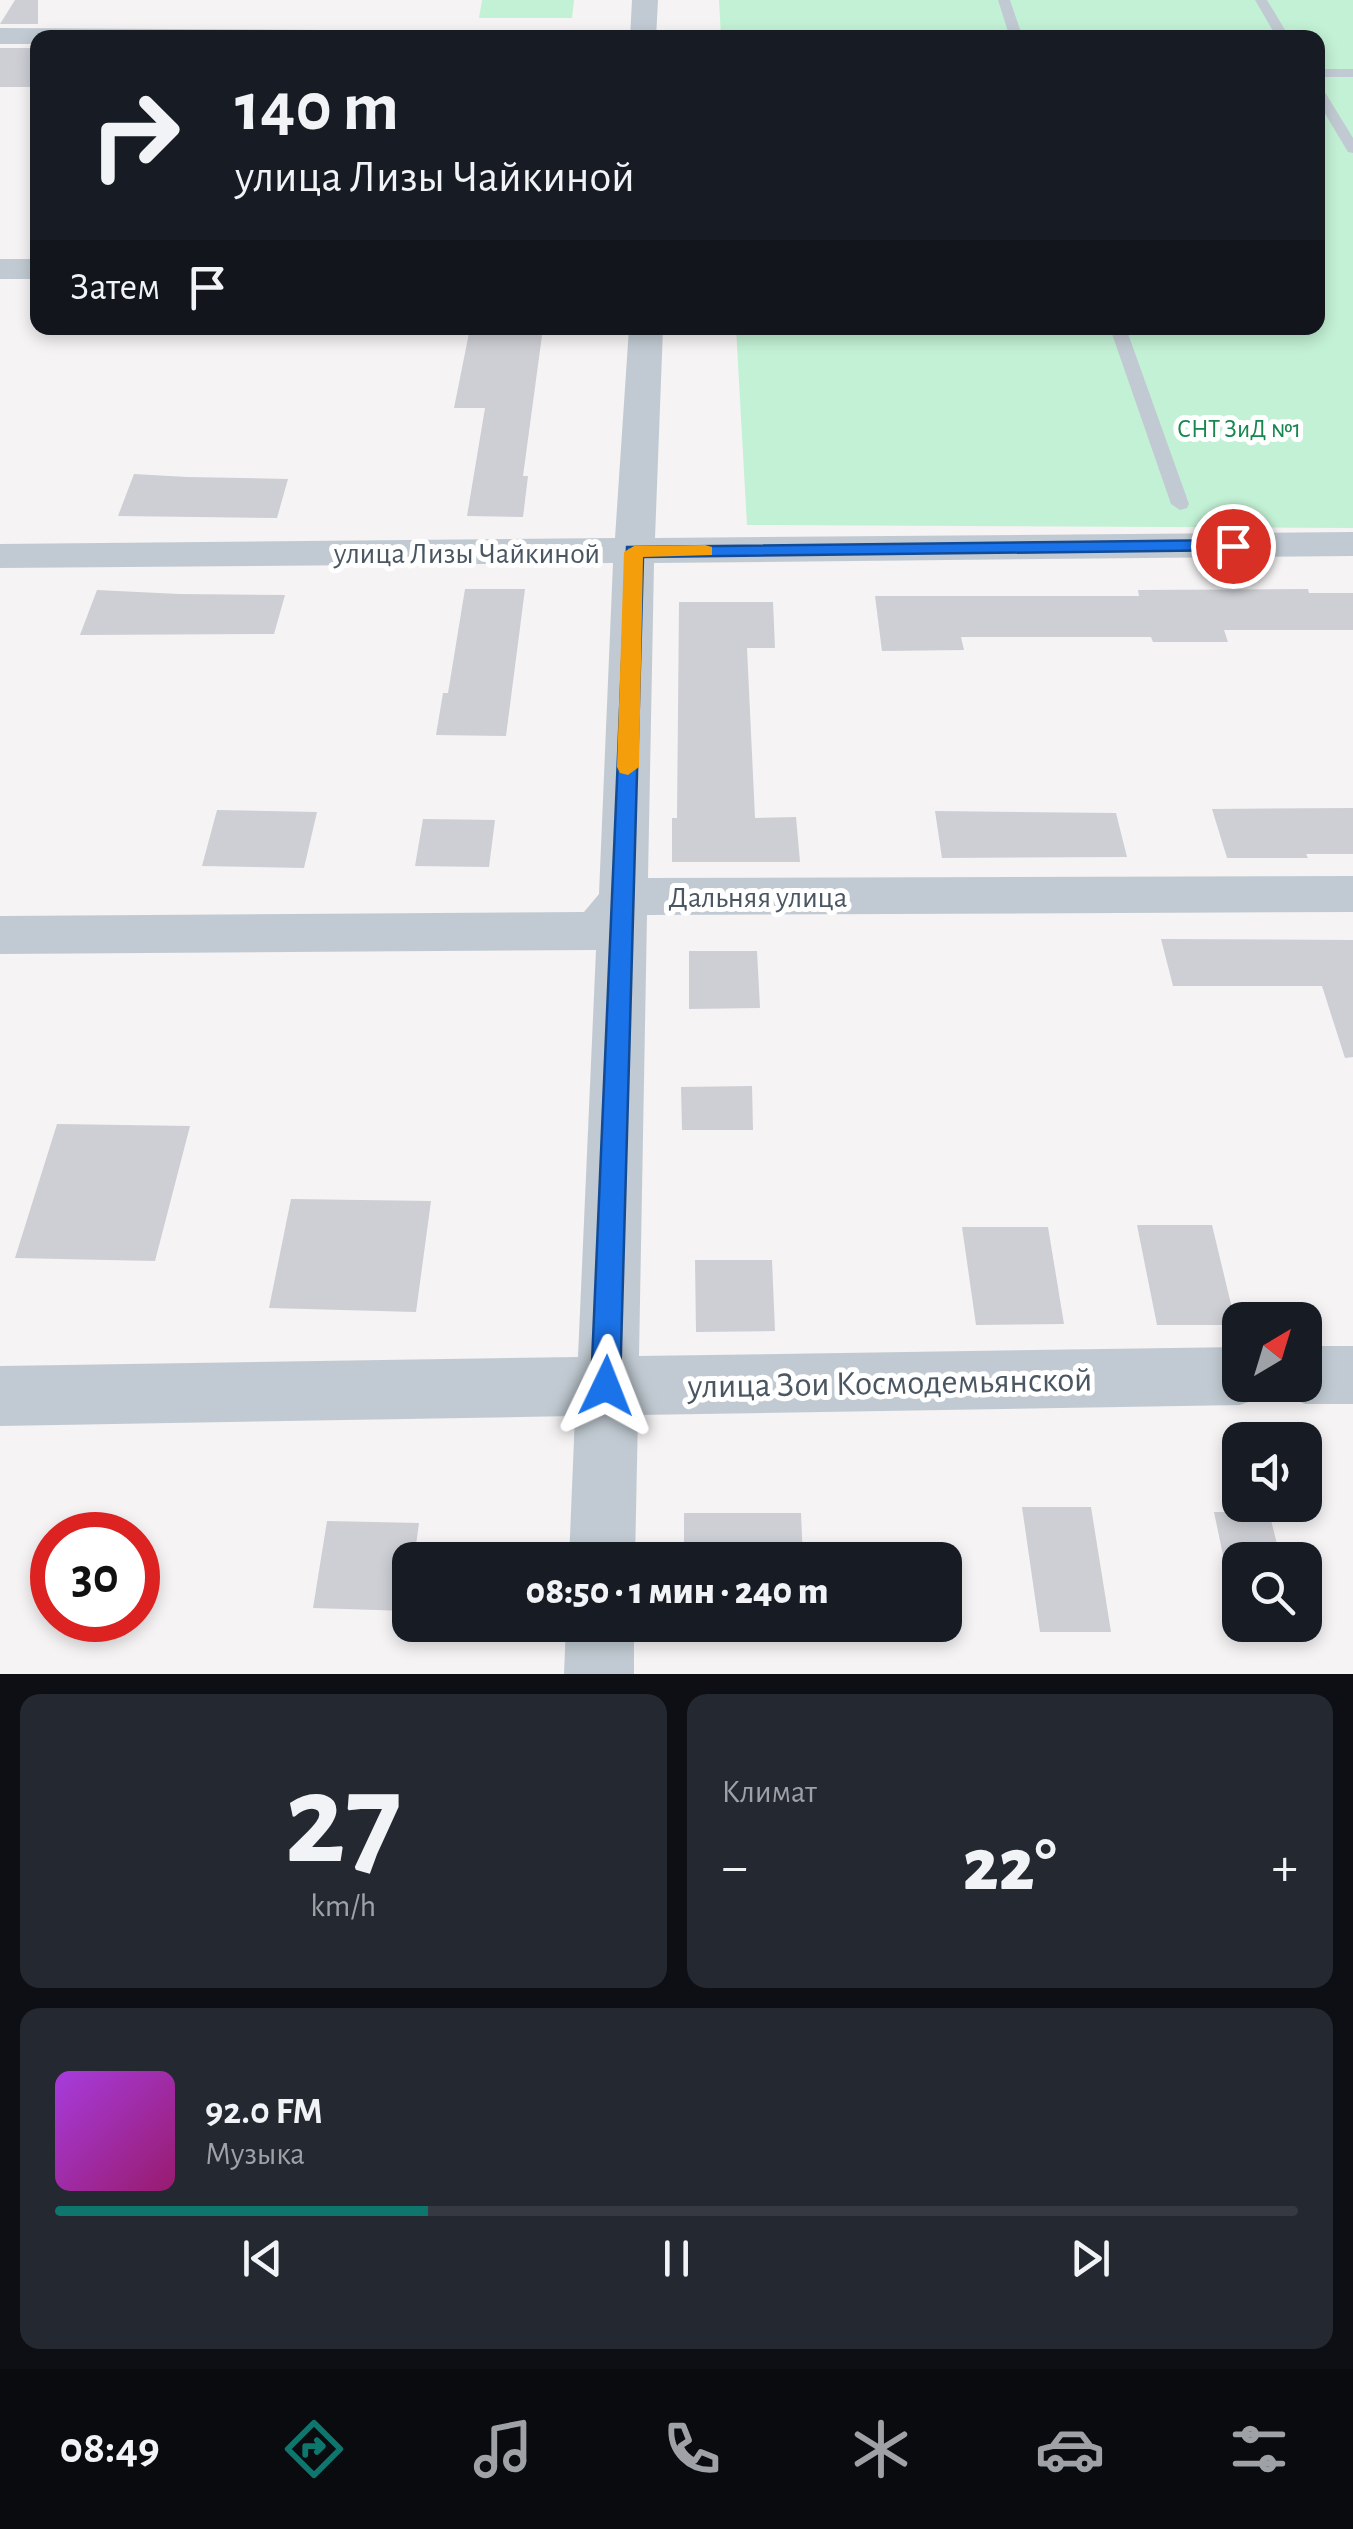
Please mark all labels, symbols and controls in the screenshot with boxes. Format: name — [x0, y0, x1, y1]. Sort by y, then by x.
icon: right — [70, 70, 200, 200]
text: 140 m — [235, 73, 399, 143]
text: улица Лизы Чайкиной — [235, 155, 635, 200]
icon: arrive — [180, 260, 235, 315]
text: Затем — [70, 269, 160, 307]
park label: СНТ ЗиД №1 — [1177, 417, 1301, 442]
pin — [1191, 504, 1276, 589]
icon: arrive — [1206, 519, 1261, 574]
street label: улица Лизы Чайкиной — [333, 539, 600, 569]
street label: Дальняя улица — [668, 883, 848, 913]
north arrow — [1222, 1302, 1322, 1402]
map controls — [1222, 1302, 1322, 1642]
position arrow — [554, 1334, 658, 1438]
street label: улица Зои Космодемьянской — [686, 1362, 1093, 1405]
button: sound — [1222, 1422, 1322, 1522]
speed limit sign: 30 — [30, 1512, 160, 1642]
button: search — [1222, 1542, 1322, 1642]
text: 08:50 · 1 мин · 240 m — [526, 1573, 828, 1611]
text: 27 — [285, 1757, 402, 1887]
text: Климат — [722, 1776, 817, 1808]
text: 22° — [963, 1829, 1057, 1904]
text: − — [722, 1840, 748, 1895]
text: + — [1272, 1840, 1298, 1895]
text: km/h — [310, 1890, 376, 1922]
text: 92.0 FM — [205, 2093, 323, 2131]
text: Музыка — [205, 2138, 305, 2170]
icon: previous — [235, 2231, 290, 2286]
icon: pause — [649, 2231, 704, 2286]
icon: next — [1063, 2231, 1118, 2286]
icon: directions — [279, 2414, 349, 2484]
icon: music — [468, 2414, 538, 2484]
icon: phone — [657, 2414, 727, 2484]
icon: climate — [846, 2414, 916, 2484]
icon: car — [1035, 2414, 1105, 2484]
icon: filters — [1224, 2414, 1294, 2484]
text: 08:49 — [59, 2426, 160, 2471]

